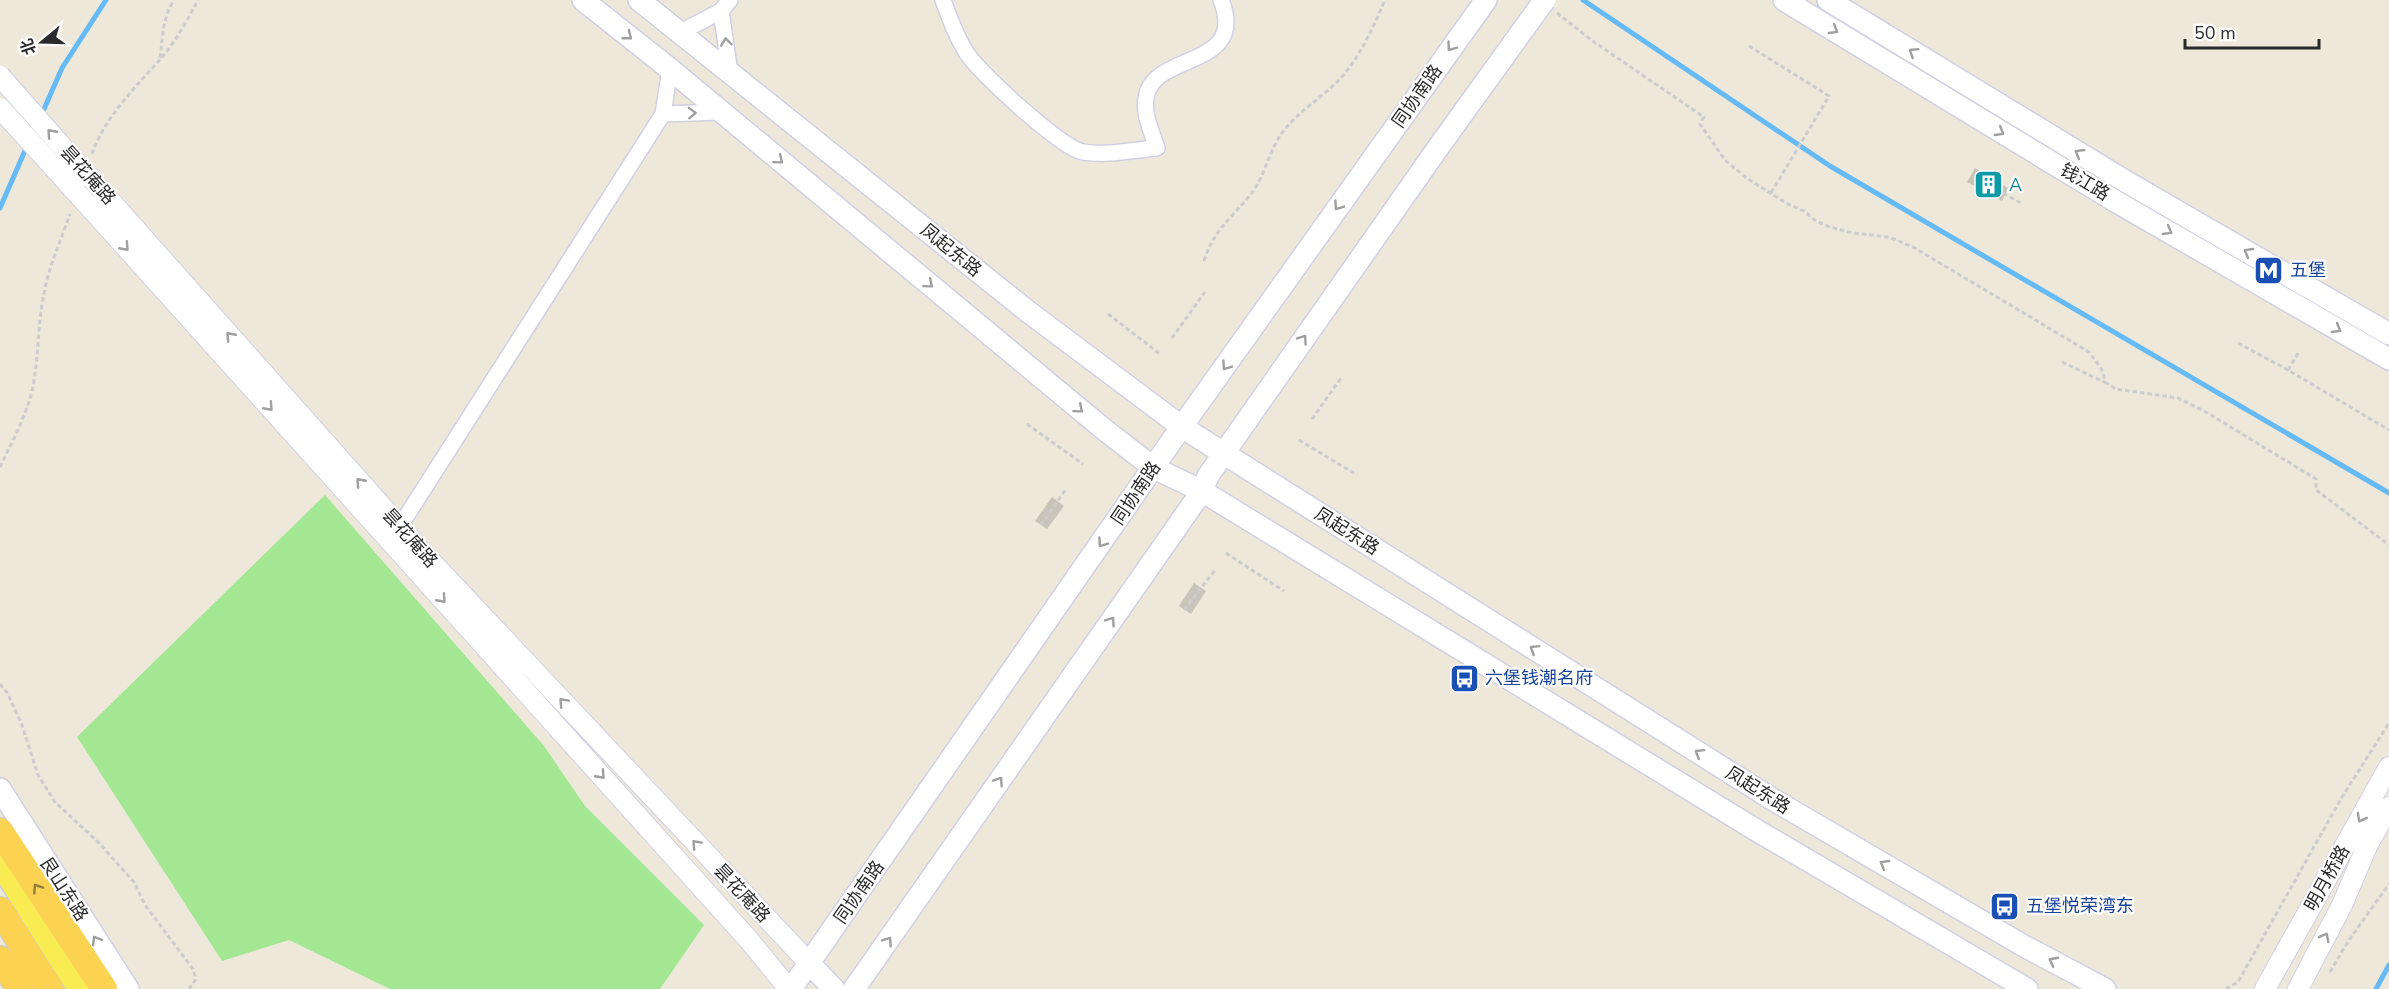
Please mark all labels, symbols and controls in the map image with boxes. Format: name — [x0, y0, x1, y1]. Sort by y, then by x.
north arrow — [12, 12, 72, 72]
scale bar — [2185, 12, 2318, 50]
text: 50 m — [2194, 21, 2236, 45]
one-way arrow — [1828, 23, 1838, 35]
one-way arrow — [622, 29, 633, 40]
text: 北 — [16, 35, 42, 58]
one-way arrow — [720, 38, 732, 47]
one-way arrow — [1447, 41, 1458, 52]
one-way arrow — [1909, 47, 1919, 59]
street label: 同协南路 — [1387, 60, 1447, 132]
one-way arrow — [687, 106, 696, 119]
one-way arrow — [1994, 124, 2004, 136]
one-way arrow — [47, 129, 58, 140]
street label: 昙花庵路 — [55, 140, 121, 210]
one-way arrow — [2075, 149, 2085, 161]
one-way arrow — [772, 153, 783, 164]
street label: 钱江路 — [2056, 158, 2114, 206]
building icon: A — [1972, 169, 2004, 201]
place label: A — [2009, 173, 2022, 197]
one-way arrow — [1335, 200, 1346, 211]
street label: 凤起东路 — [915, 218, 987, 282]
one-way arrow — [2162, 224, 2172, 236]
one-way arrow — [118, 240, 129, 251]
one-way arrow — [2243, 248, 2254, 259]
metro station icon: 五堡 — [2253, 254, 2285, 286]
place label: 五堡 — [2290, 258, 2326, 282]
one-way arrow — [922, 277, 933, 288]
one-way arrow — [2331, 322, 2341, 333]
one-way arrow — [226, 332, 237, 343]
one-way arrow — [1296, 335, 1307, 346]
one-way arrow — [1222, 359, 1233, 370]
one-way arrow — [262, 401, 273, 411]
one-way arrow — [1072, 402, 1083, 413]
street label: 同协南路 — [1106, 456, 1166, 530]
one-way arrow — [356, 478, 367, 489]
street label: 凤起东路 — [1310, 502, 1384, 560]
street label: 昙花庵路 — [377, 503, 443, 573]
one-way arrow — [1098, 536, 1109, 547]
one-way arrow — [435, 592, 446, 603]
one-way arrow — [1104, 617, 1115, 628]
one-way arrow — [1530, 645, 1540, 657]
bus stop icon: 六堡钱潮名府 — [1448, 662, 1480, 694]
place label: 六堡钱潮名府 — [1485, 666, 1593, 690]
one-way arrow — [559, 699, 570, 709]
one-way arrow — [1695, 749, 1705, 761]
street label: 凤起东路 — [1721, 761, 1795, 819]
one-way arrow — [594, 768, 605, 779]
one-way arrow — [992, 777, 1003, 788]
one-way arrow — [2356, 812, 2368, 822]
one-way arrow — [693, 841, 704, 852]
street label: 明月桥路 — [2299, 841, 2355, 915]
street label: 艮山东路 — [34, 852, 94, 926]
street label: 同协南路 — [829, 856, 889, 928]
street label: 昙花庵路 — [709, 858, 775, 928]
one-way arrow — [1880, 860, 1890, 872]
one-way arrow — [33, 883, 44, 894]
bus stop icon: 五堡悦荣湾东 — [1989, 890, 2021, 922]
place label: 五堡悦荣湾东 — [2026, 894, 2134, 918]
one-way arrow — [2318, 933, 2329, 943]
one-way arrow — [92, 936, 104, 946]
one-way arrow — [881, 937, 892, 948]
one-way arrow — [2049, 957, 2060, 968]

